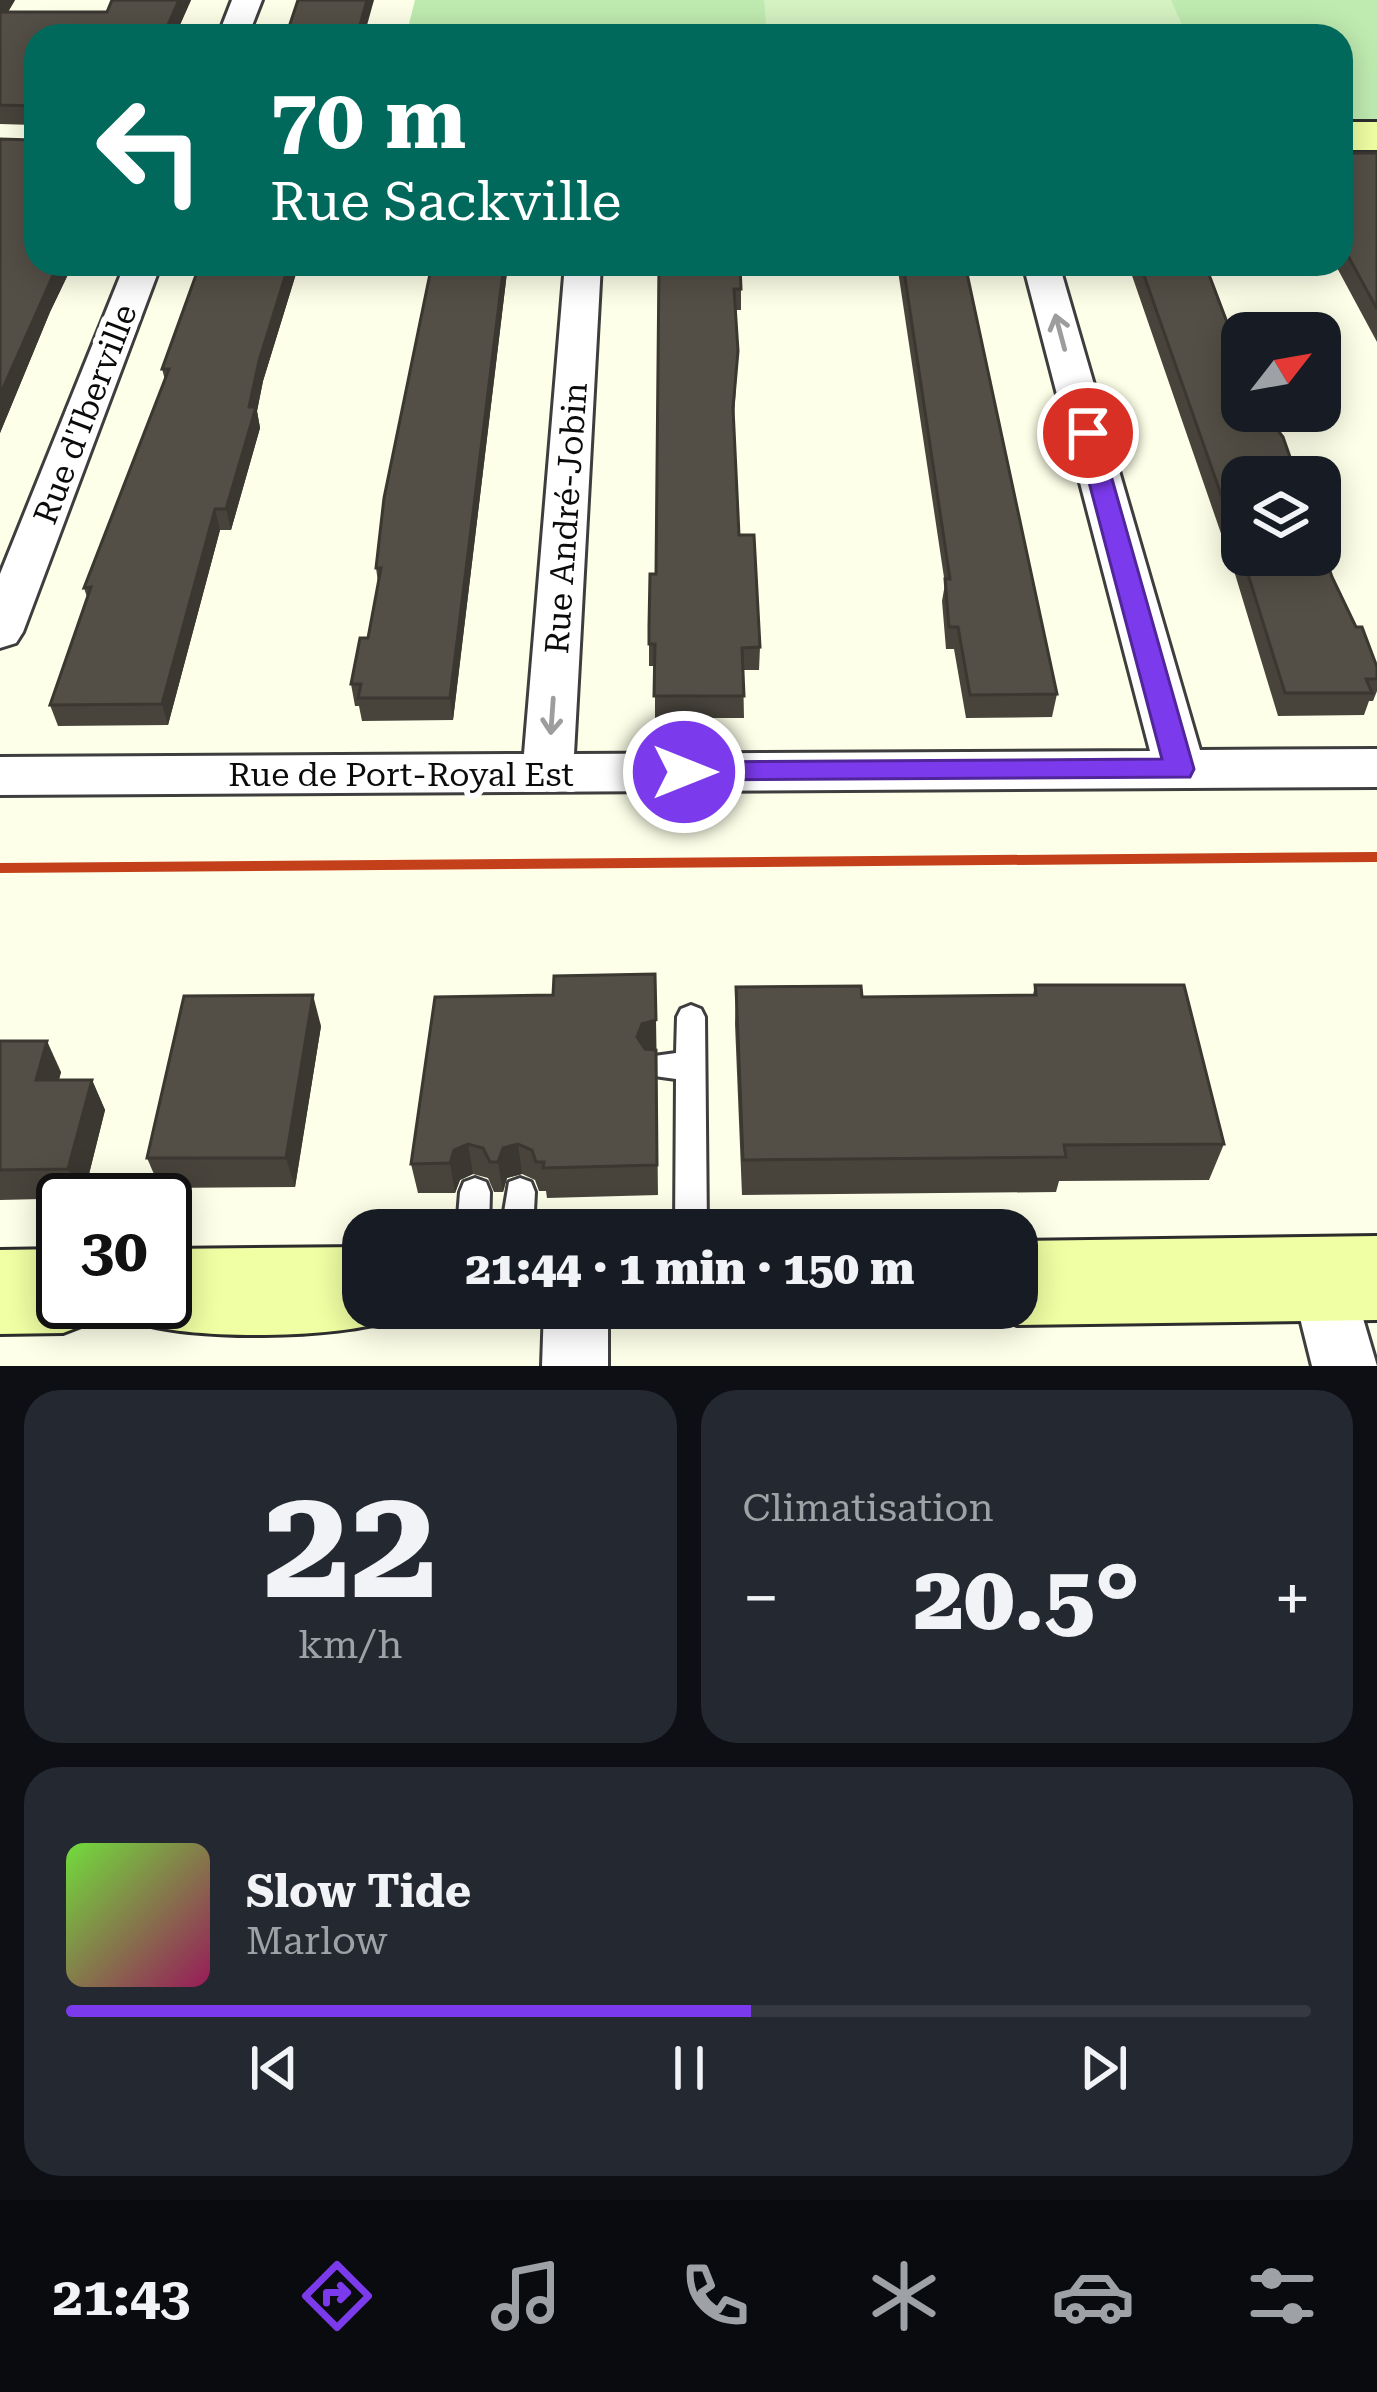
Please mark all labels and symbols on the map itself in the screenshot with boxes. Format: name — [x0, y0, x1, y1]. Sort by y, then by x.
street label: Rue d'Iberville — [25, 299, 145, 529]
north arrow — [1221, 312, 1341, 432]
one-way arrow — [1047, 314, 1069, 352]
street label: Rue André-Jobin — [537, 381, 595, 655]
pin — [1037, 382, 1139, 484]
one-way arrow — [540, 696, 563, 735]
position arrow — [621, 709, 747, 835]
street label: Rue de Port-Royal Est — [228, 755, 574, 794]
speed limit sign: 30 — [36, 1173, 192, 1329]

